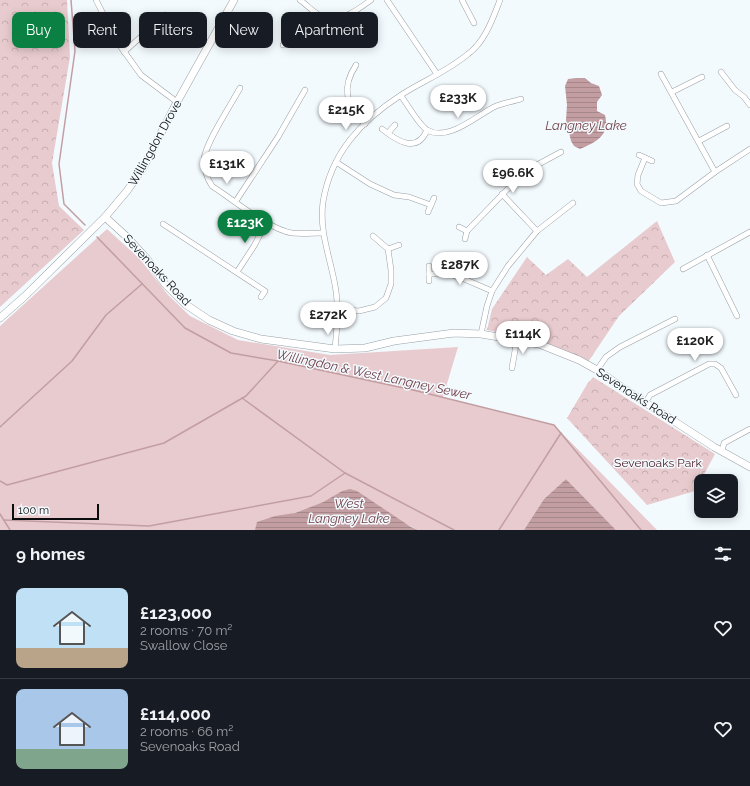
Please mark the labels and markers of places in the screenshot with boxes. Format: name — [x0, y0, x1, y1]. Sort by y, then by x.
pin: £233K — [430, 85, 486, 119]
pin: £215K — [318, 97, 374, 131]
pin: £131K — [199, 151, 255, 185]
pin: £96.6K — [480, 160, 546, 194]
pin: £123K — [217, 210, 273, 244]
pin: £287K — [432, 252, 488, 286]
pin: £272K — [300, 302, 356, 336]
pin: £114K — [495, 321, 551, 355]
pin: £120K — [667, 328, 723, 362]

